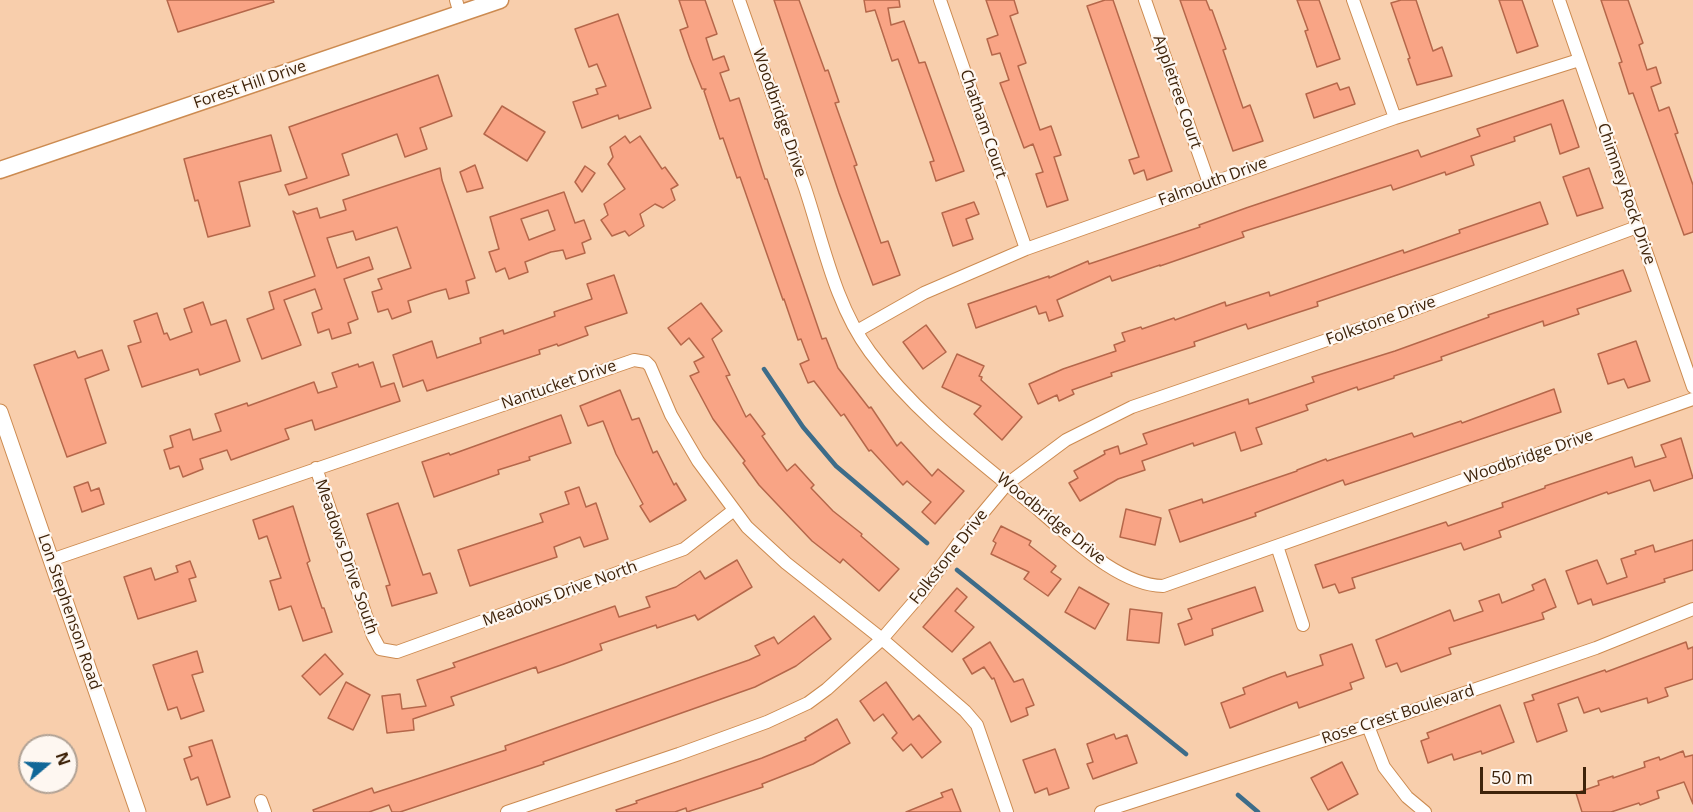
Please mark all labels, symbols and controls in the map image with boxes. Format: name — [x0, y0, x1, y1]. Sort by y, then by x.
street label: Appletree Court — [1149, 33, 1205, 151]
street label: Woodbridge Drive — [748, 46, 810, 180]
street label: Forest Hill Drive — [191, 57, 309, 113]
street label: Chatham Court — [955, 67, 1011, 181]
street label: Chimney Rock Drive — [1593, 121, 1659, 267]
street label: Falmouth Drive — [1156, 153, 1270, 211]
street label: Folkstone Drive — [1323, 292, 1439, 350]
street label: Nantucket Drive — [499, 356, 619, 414]
street label: Woodbridge Drive — [1462, 426, 1596, 488]
street label: Woodbridge Drive — [993, 469, 1109, 569]
street label: Meadows Drive South — [310, 477, 382, 637]
street label: Folkstone Drive — [906, 506, 992, 608]
street label: Lon Stephenson Road — [33, 532, 105, 692]
street label: Meadows Drive North — [480, 557, 640, 631]
street label: Rose Crest Boulevard — [1319, 681, 1477, 749]
north arrow — [18, 734, 78, 794]
text: N — [51, 749, 76, 769]
scale bar — [1483, 755, 1590, 793]
text: 50 m — [1491, 765, 1533, 789]

